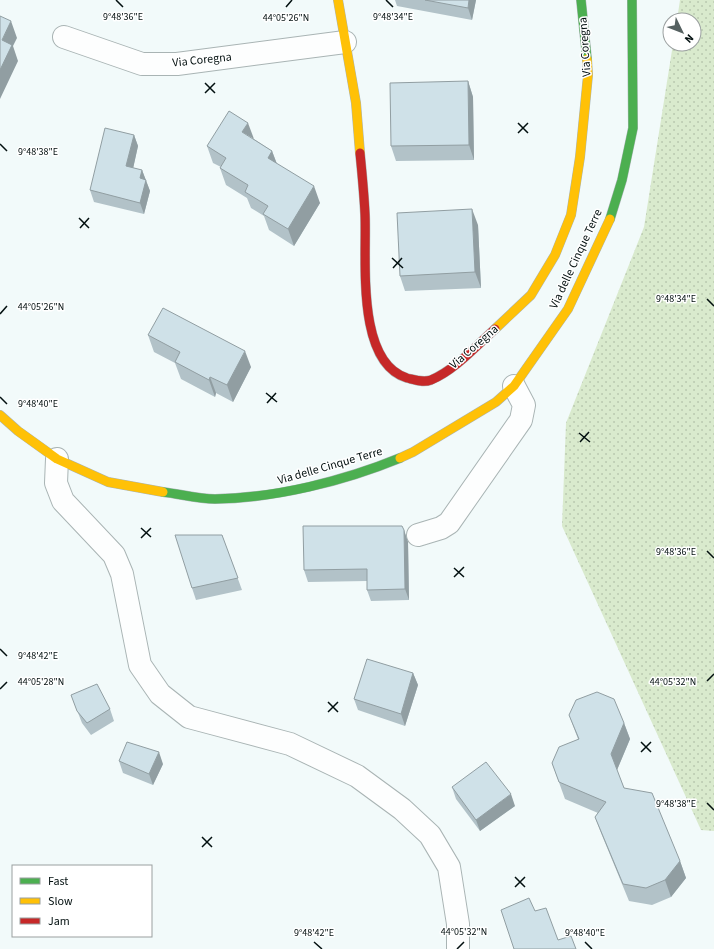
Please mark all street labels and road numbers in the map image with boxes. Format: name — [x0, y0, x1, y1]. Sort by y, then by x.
street label: Via Coregna — [574, 17, 596, 77]
street label: Via Coregna — [172, 48, 232, 72]
street label: Via delle Cinque Terre — [545, 206, 607, 312]
street label: Via Coregna — [446, 321, 502, 373]
street label: Via delle Cinque Terre — [276, 443, 384, 489]

